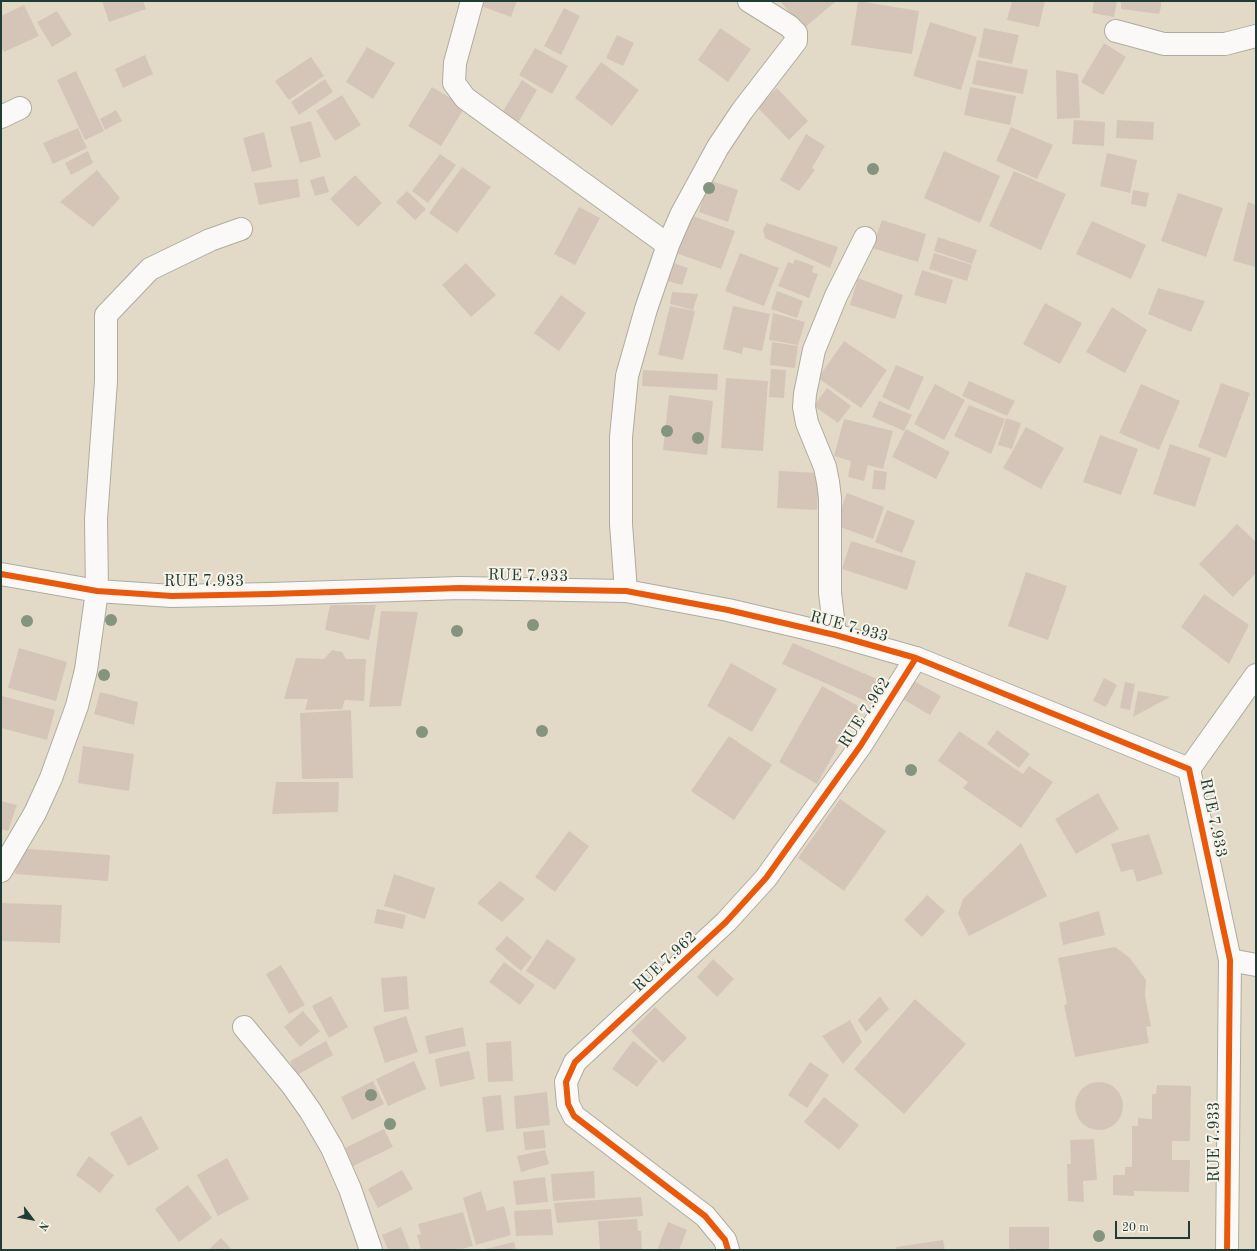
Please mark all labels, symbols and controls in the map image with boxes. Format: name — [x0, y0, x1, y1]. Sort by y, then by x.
street label: RUE 7.933 — [488, 566, 568, 586]
street label: RUE 7.933 — [164, 572, 244, 592]
street label: RUE 7.933 — [808, 607, 890, 647]
street label: RUE 7.962 — [835, 674, 895, 752]
street label: RUE 7.933 — [1195, 777, 1231, 859]
street label: RUE 7.962 — [629, 928, 701, 996]
street label: RUE 7.933 — [1205, 1102, 1225, 1182]
north arrow — [12, 1199, 52, 1239]
scale bar — [1117, 1213, 1192, 1239]
text: N — [36, 1219, 49, 1232]
text: 20 m — [1122, 1222, 1149, 1234]

